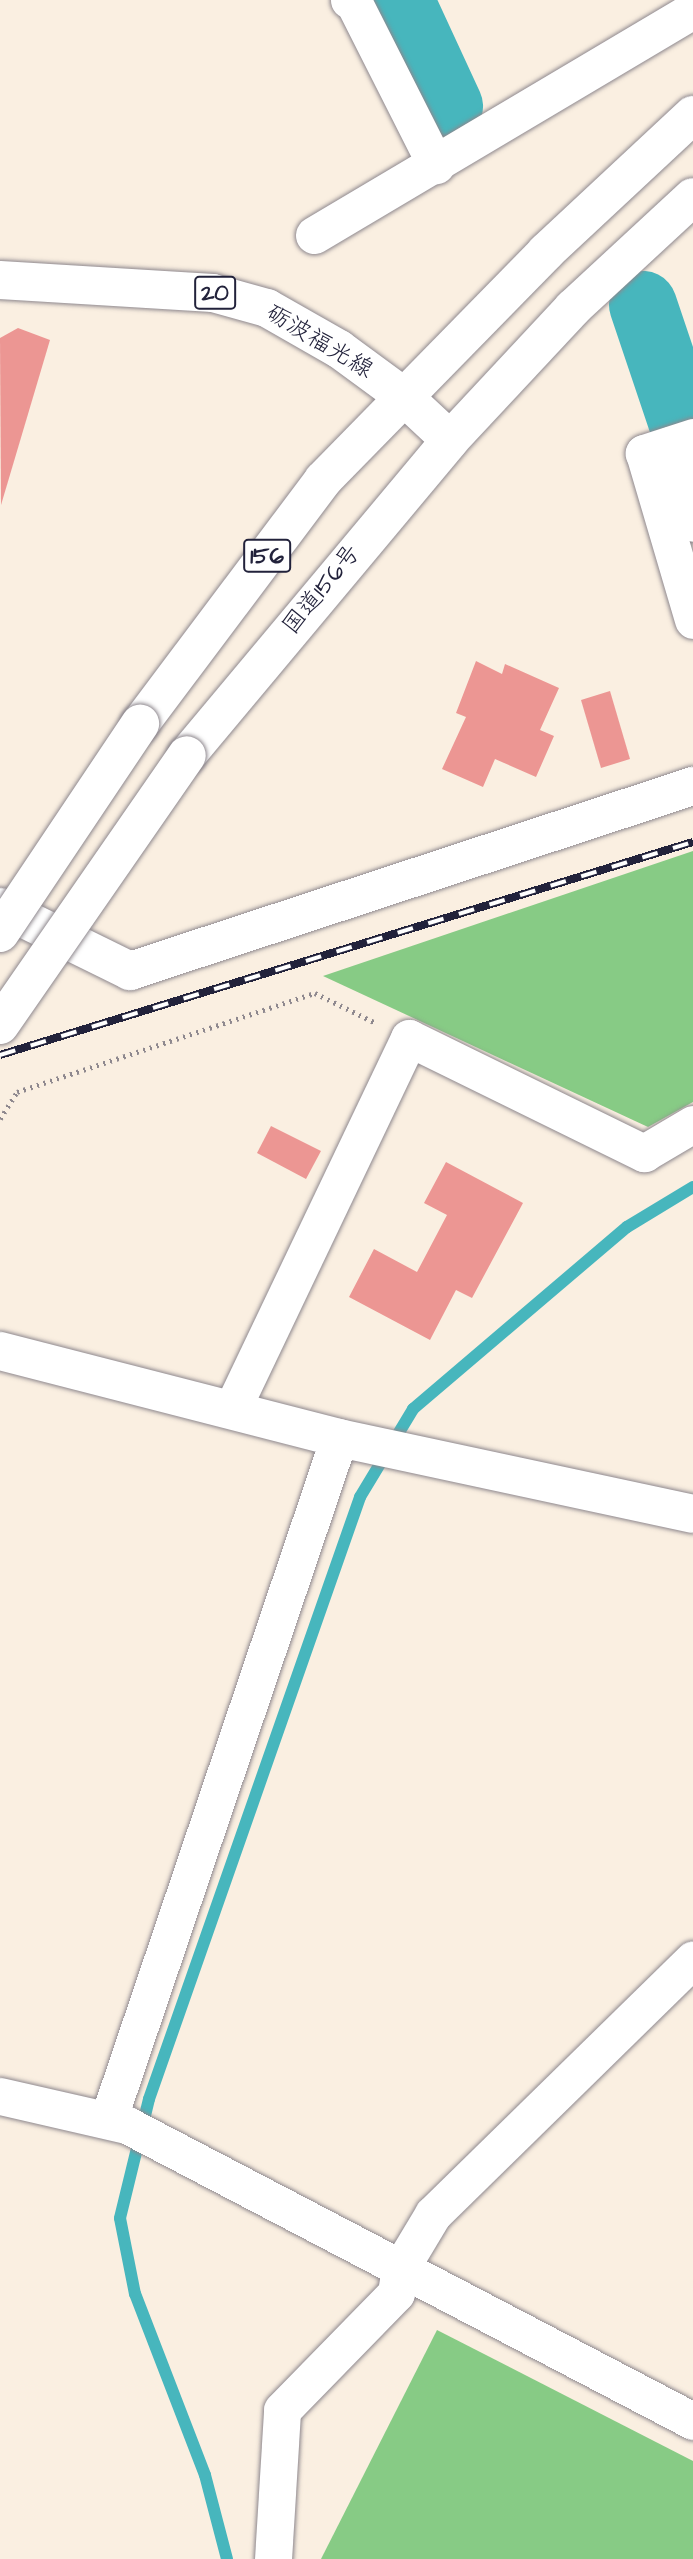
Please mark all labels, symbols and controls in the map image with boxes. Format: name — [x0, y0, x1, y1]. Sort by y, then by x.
road number: 20 — [194, 274, 236, 312]
street label: 砺波福光線 — [260, 299, 378, 385]
road number: 156 — [243, 536, 292, 576]
street label: 国道156号 — [277, 539, 367, 641]

